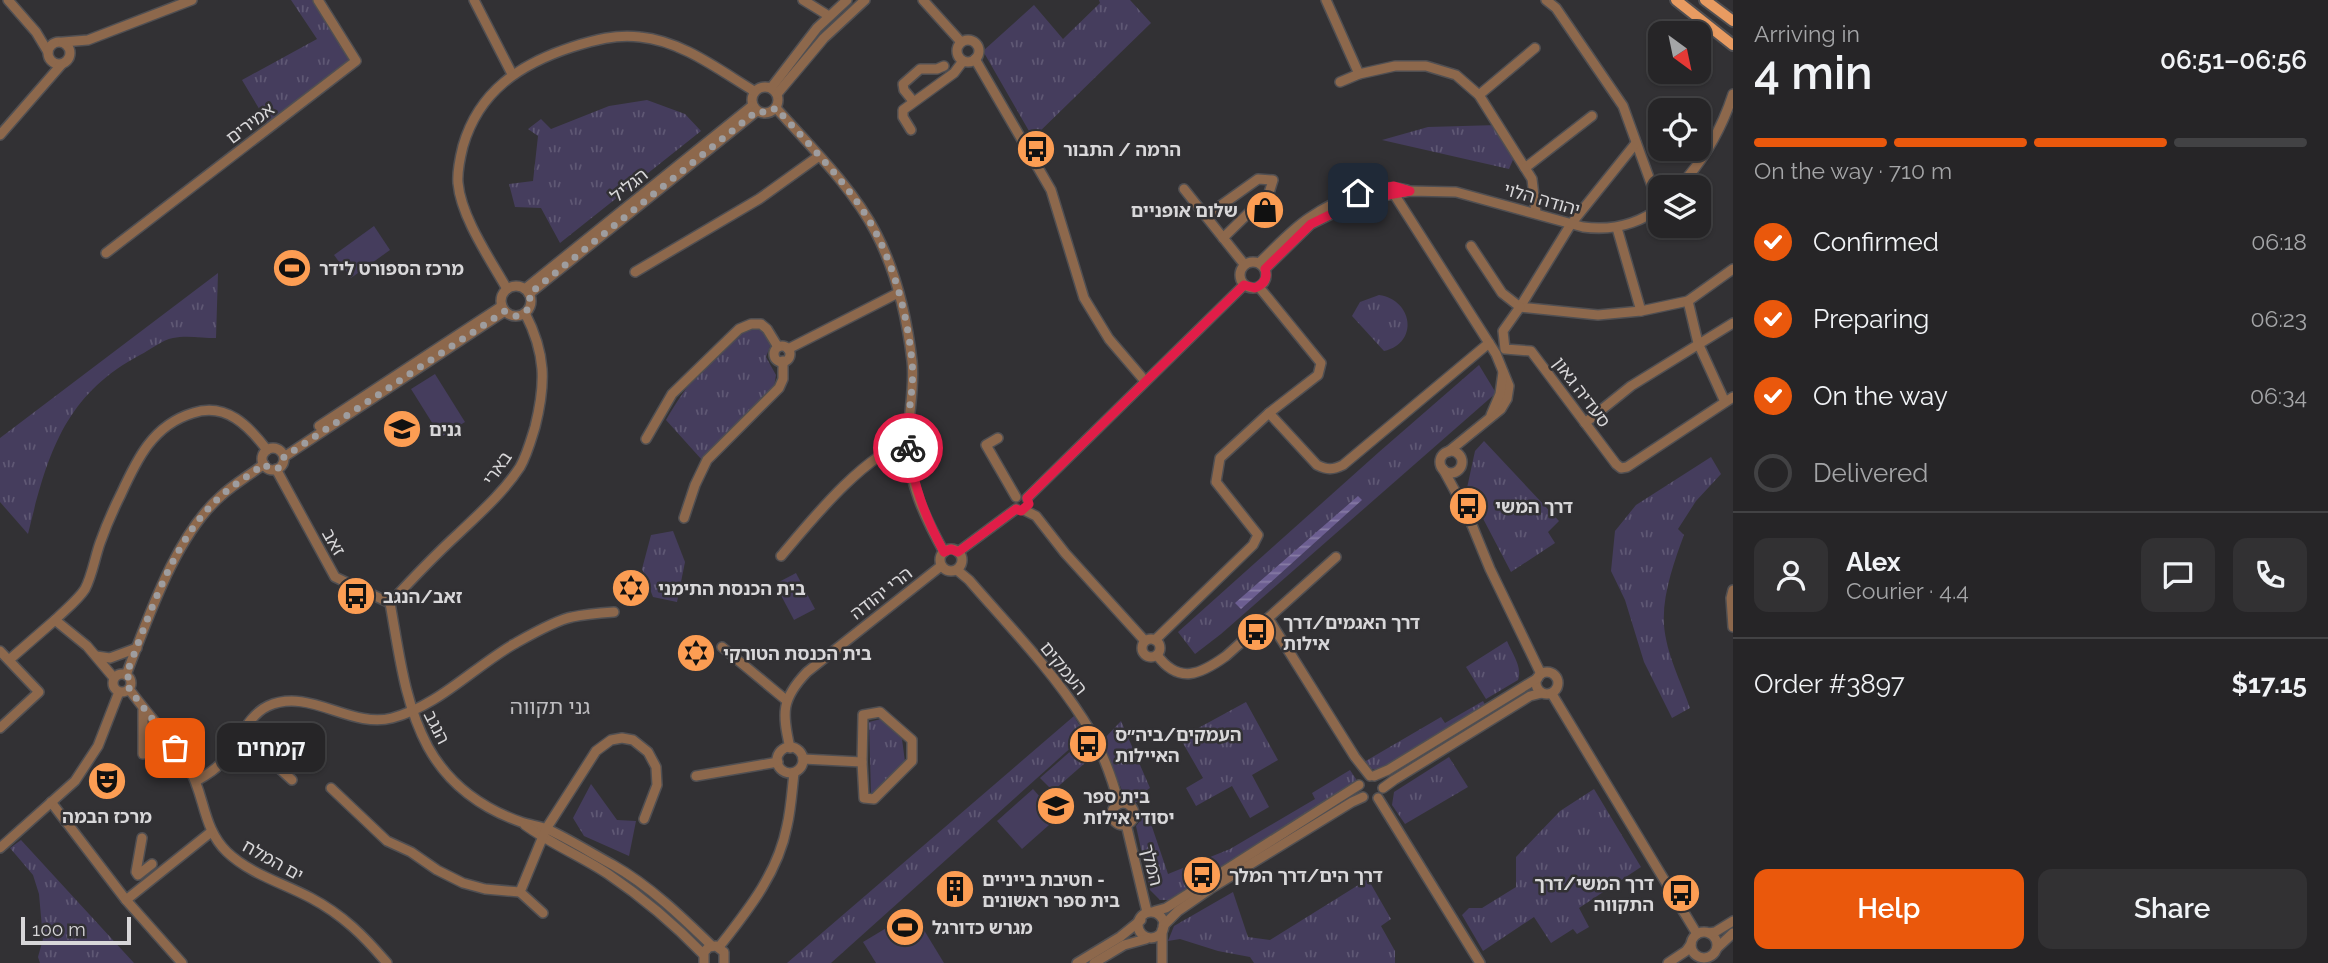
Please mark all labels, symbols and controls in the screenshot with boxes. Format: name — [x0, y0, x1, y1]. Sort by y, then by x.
text: Arriving in — [1754, 20, 1860, 47]
north arrow — [1648, 21, 1712, 84]
map controls — [1648, 21, 1711, 238]
text: 06:51–06:56 — [2160, 45, 2307, 75]
text: 4 min — [1754, 46, 1873, 100]
street label: אמירים — [222, 98, 278, 148]
button: locate — [1648, 98, 1711, 161]
bus stop icon: הרמה / התבור — [1015, 128, 1057, 170]
place label: הרמה / התבור — [1063, 139, 1181, 160]
text: On the way · 710 m — [1754, 157, 1952, 184]
pin — [1328, 163, 1388, 223]
street label: הגליל — [606, 164, 652, 206]
icon: home — [1339, 174, 1377, 212]
button: layers — [1648, 175, 1711, 238]
street label: יהודה הלוי — [1501, 178, 1583, 220]
shop icon: שלום אופניים — [1244, 189, 1286, 231]
place label: שלום אופניים — [1131, 200, 1238, 221]
icon: check — [1754, 223, 1792, 261]
text: Confirmed — [1813, 227, 1939, 257]
text: 06:18 — [2251, 228, 2307, 255]
sports icon: מרכז הספורט לידר — [271, 247, 313, 289]
place label: מרכז הספורט לידר — [319, 258, 464, 279]
icon: check — [1754, 300, 1792, 338]
text: Preparing — [1813, 304, 1929, 334]
text: 06:23 — [2250, 305, 2307, 332]
street label: סעדיה גאון — [1549, 353, 1615, 431]
icon: check — [1754, 377, 1792, 415]
text: On the way — [1813, 381, 1948, 411]
text: 06:34 — [2250, 382, 2307, 409]
school or university icon: גנים — [381, 408, 423, 450]
courier — [873, 413, 943, 483]
place label: גנים — [429, 419, 461, 440]
icon: bike — [889, 429, 927, 467]
street label: בארי — [478, 447, 516, 489]
text: Delivered — [1813, 458, 1928, 488]
bus stop icon: דרך המשי — [1447, 485, 1489, 527]
place label: דרך המשי — [1495, 496, 1573, 517]
street label: זאב — [318, 525, 350, 559]
button: person — [1754, 538, 1828, 612]
button: chat — [2141, 538, 2215, 612]
button: phone — [2233, 538, 2307, 612]
text: Alex — [1846, 547, 1901, 577]
street label: הרי יהודה — [846, 562, 916, 624]
synagogue icon: בית הכנסת התימני — [610, 567, 652, 609]
bus stop icon: זאב/הנגב — [335, 575, 377, 617]
text: Courier · 4.4 — [1846, 577, 1969, 604]
place label: בית הכנסת התימני — [658, 578, 806, 599]
place label: זאב/הנגב — [383, 586, 463, 607]
bus stop icon: דרך האגמים/דרך אילות — [1235, 611, 1277, 653]
place label: דרך האגמים/דרך אילות — [1283, 612, 1420, 654]
synagogue icon: בית הכנסת הטורקי — [675, 632, 717, 674]
street label: העמקים — [1036, 637, 1092, 699]
place label: בית הכנסת הטורקי — [723, 643, 872, 664]
text: Order #3897 — [1754, 669, 1905, 699]
text: $17.15 — [2231, 669, 2307, 699]
district label: גני תקווה — [510, 694, 590, 719]
street label: הנגב — [420, 707, 454, 747]
pin — [145, 718, 205, 778]
bus stop icon: העמקים/ביה״ס האיילות — [1067, 723, 1109, 765]
callout: קמחים — [217, 724, 326, 772]
place label: העמקים/ביה״ס האיילות — [1115, 724, 1242, 766]
icon: bag — [156, 729, 194, 767]
text: קמחים — [237, 734, 305, 761]
theatre icon: מרכז הבמה — [86, 760, 128, 802]
school or university icon: בית ספר יסודי אילות — [1035, 785, 1077, 827]
place label: בית ספר יסודי אילות — [1083, 786, 1174, 828]
place label: מרכז הבמה — [62, 806, 152, 827]
street label: ים המלח — [239, 835, 307, 885]
street label: המלך — [1137, 842, 1167, 888]
bus stop icon: דרך הים/דרך המלך — [1181, 854, 1223, 896]
place label: דרך הים/דרך המלך — [1229, 865, 1383, 886]
building icon: חטיבת בייניים - בית ספר ראשונים — [934, 868, 976, 910]
place label: חטיבת בייניים - בית ספר ראשונים — [982, 869, 1120, 911]
button: Help — [1754, 869, 2024, 949]
button: Share — [2038, 869, 2307, 949]
bus stop icon: דרך המשי/דרך התקווה — [1660, 872, 1702, 914]
place label: דרך המשי/דרך התקווה — [1534, 873, 1654, 915]
sports icon: מגרש כדורגל — [884, 906, 926, 948]
scale bar — [21, 914, 131, 946]
place label: מגרש כדורגל — [932, 917, 1033, 938]
text: 100 m — [32, 918, 86, 940]

